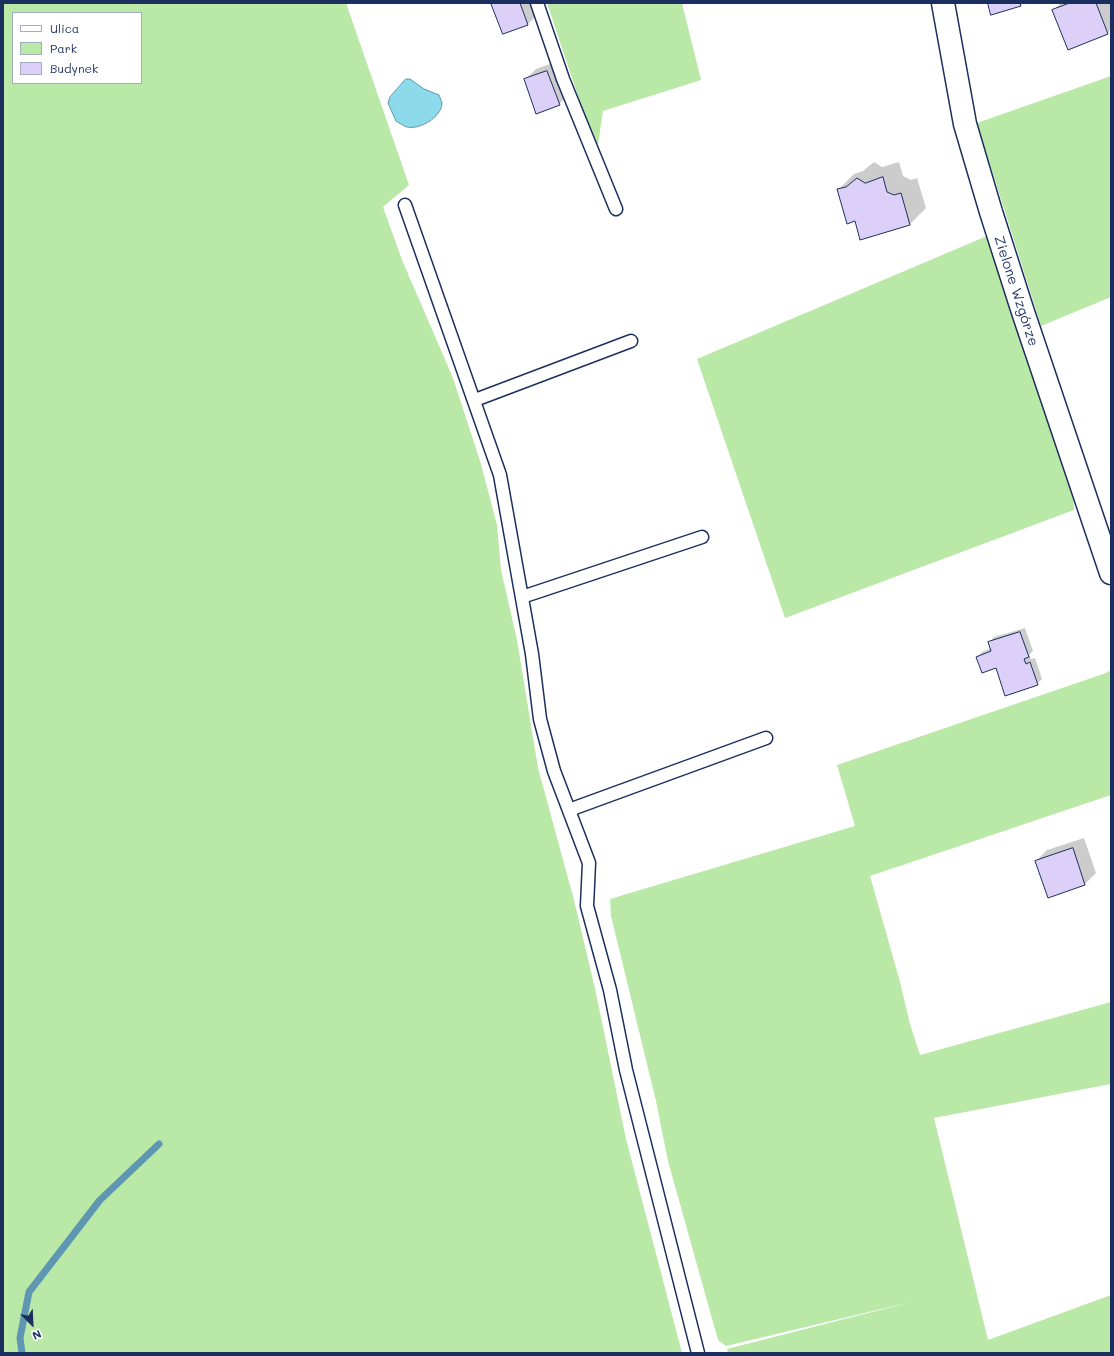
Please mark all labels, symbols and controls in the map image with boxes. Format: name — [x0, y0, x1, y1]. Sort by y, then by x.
legend — [12, 12, 142, 84]
text: Ulica — [50, 20, 79, 36]
text: Park — [50, 40, 77, 56]
text: Budynek — [50, 60, 98, 76]
street label: Zielone Wzgórze — [990, 234, 1042, 348]
north arrow — [12, 1304, 52, 1344]
text: N — [30, 1327, 44, 1344]

